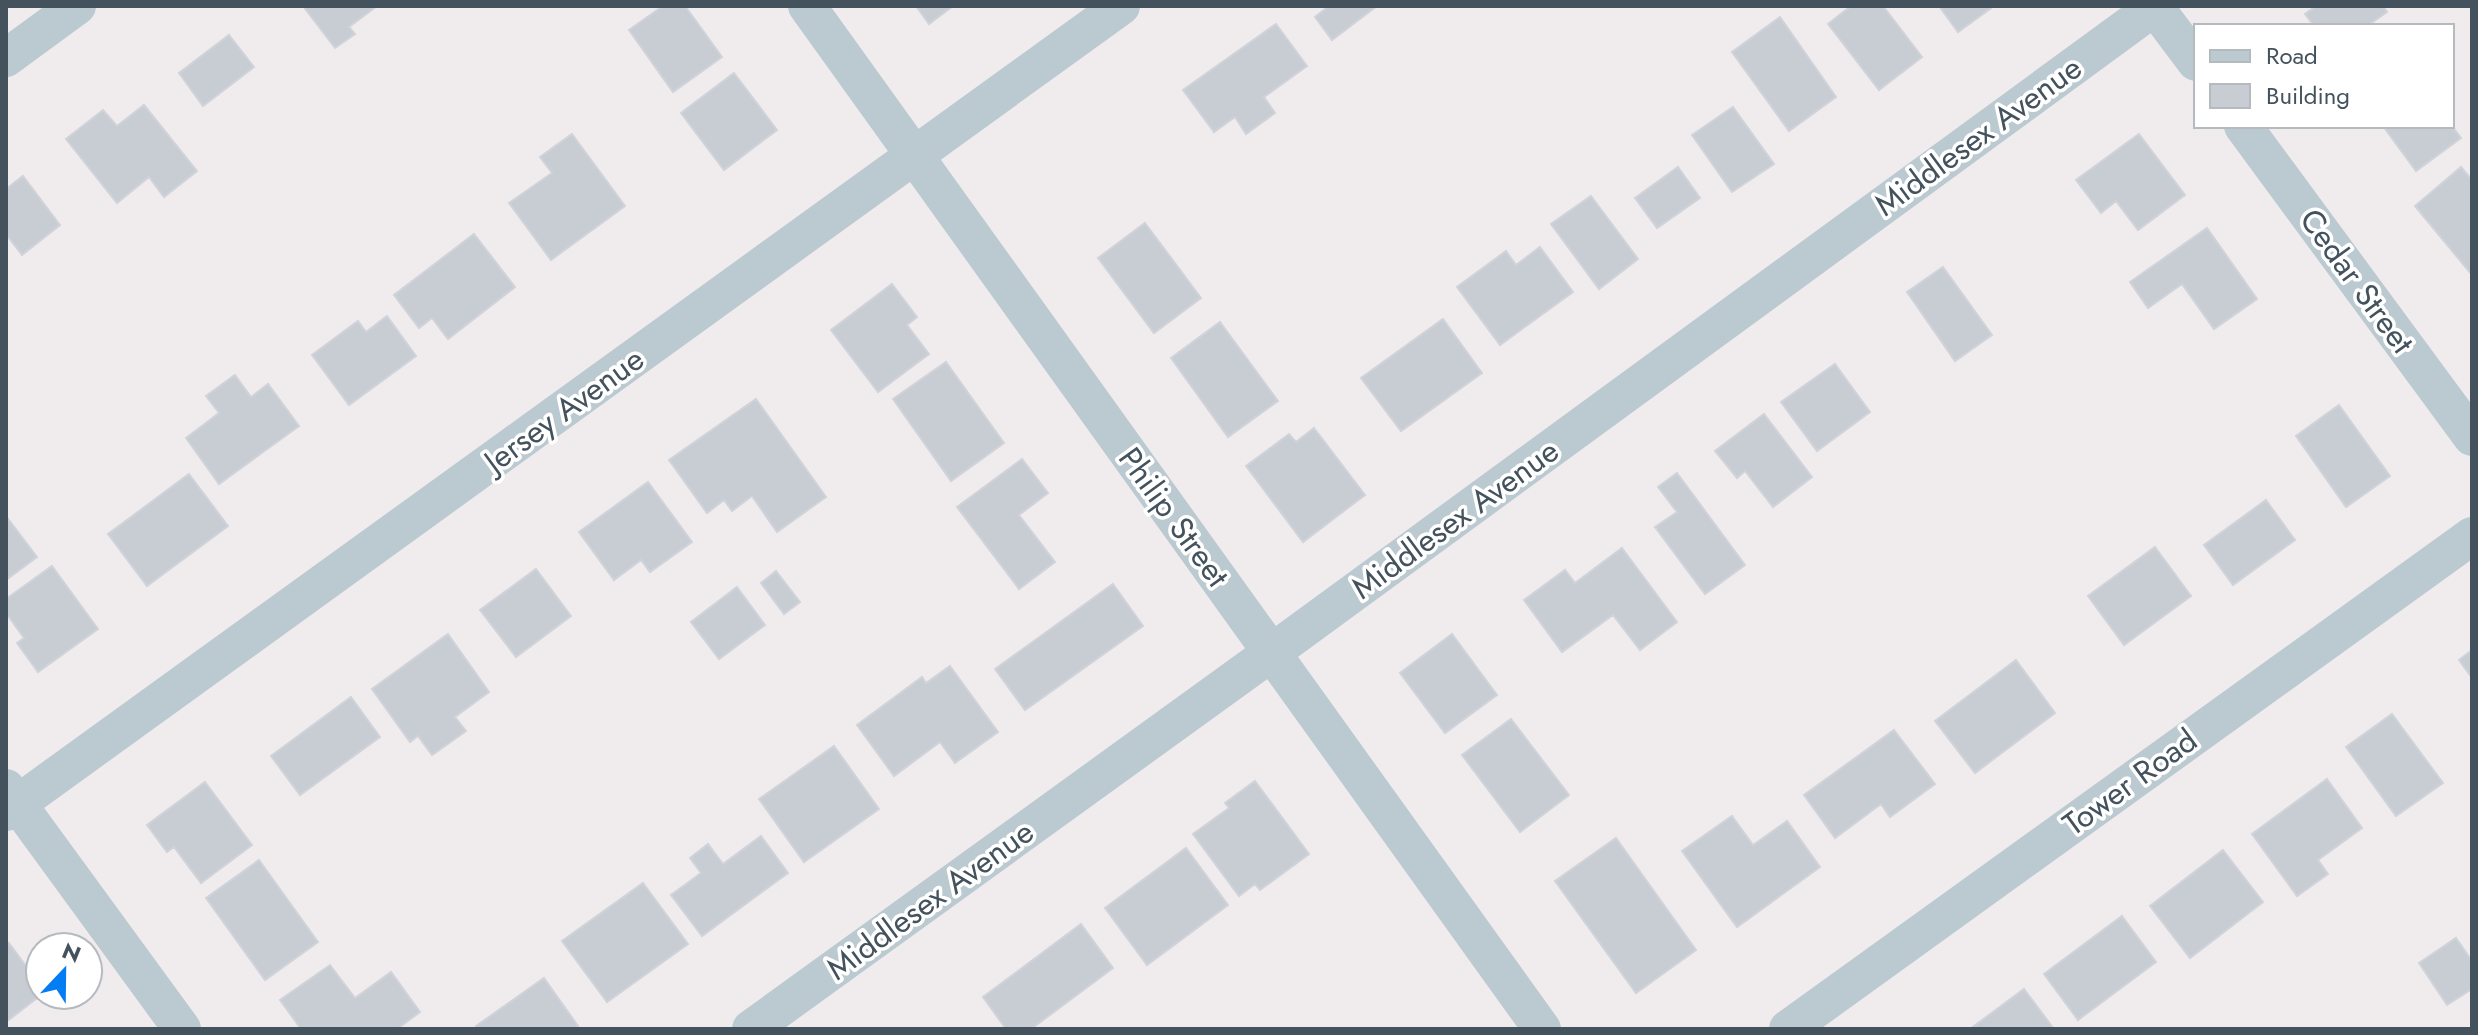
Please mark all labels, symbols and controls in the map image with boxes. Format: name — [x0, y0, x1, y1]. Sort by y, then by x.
legend — [2194, 24, 2454, 128]
text: Road — [2266, 38, 2318, 73]
street label: Middlesex Avenue — [1865, 45, 2091, 227]
text: Building — [2266, 78, 2350, 113]
street label: Cedar Street — [2289, 199, 2425, 363]
street label: Jersey Avenue — [471, 336, 653, 486]
street label: Middlesex Avenue — [1342, 428, 1568, 610]
street label: Philip Street — [1108, 438, 1241, 597]
street label: Tower Road — [2053, 718, 2207, 846]
street label: Middlesex Avenue — [817, 809, 1043, 991]
north arrow — [24, 931, 104, 1011]
text: N — [57, 934, 86, 971]

